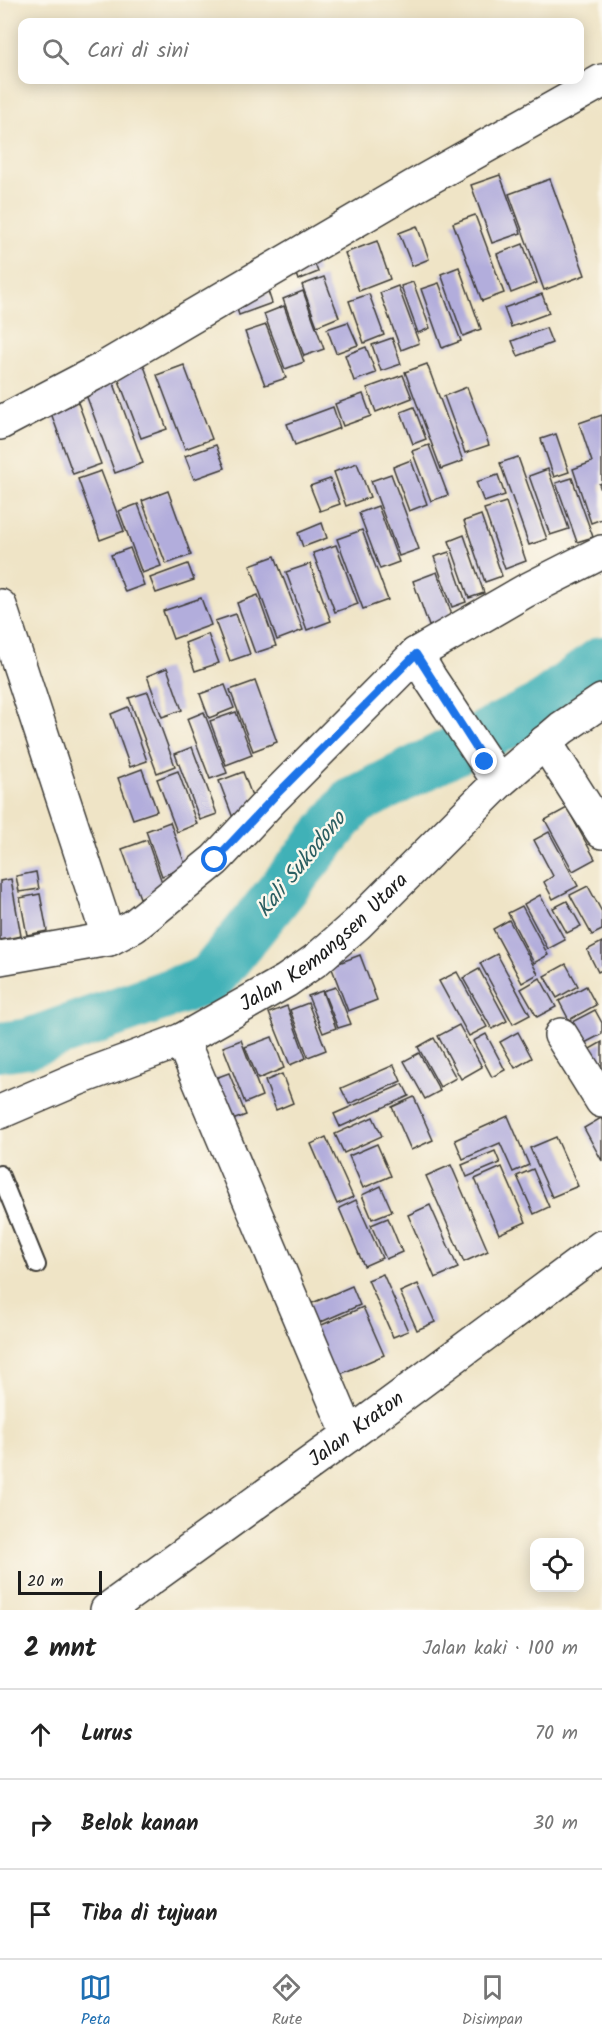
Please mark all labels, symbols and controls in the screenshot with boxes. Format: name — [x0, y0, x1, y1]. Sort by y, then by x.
search box — [18, 18, 584, 84]
text: Cari di sini — [87, 34, 188, 69]
icon: search — [39, 35, 72, 68]
route end — [471, 748, 497, 774]
water label: Kali Sukodono — [248, 803, 357, 926]
route start — [201, 846, 227, 872]
street label: Jalan Kemangsen Utara — [233, 865, 416, 1021]
street label: Jalan Kraton — [301, 1383, 411, 1476]
map controls — [530, 1538, 584, 1592]
button: locate — [530, 1538, 584, 1592]
scale bar — [18, 1568, 102, 1596]
text: 20 m — [27, 1569, 63, 1594]
text: 2 mnt — [24, 1628, 97, 1670]
text: Jalan kaki · 100 m — [422, 1633, 578, 1665]
text: Lurus — [81, 1717, 133, 1752]
icon: ahead — [24, 1718, 57, 1751]
text: 70 m — [535, 1718, 578, 1750]
text: Belok kanan — [81, 1807, 198, 1842]
icon: right — [24, 1808, 57, 1841]
text: 30 m — [533, 1808, 578, 1840]
text: Tiba di tujuan — [81, 1897, 217, 1932]
icon: arrive — [24, 1898, 57, 1931]
tab: Peta — [79, 1971, 112, 2032]
tab: Rute — [270, 1971, 303, 2032]
tab: Disimpan — [462, 1971, 523, 2032]

